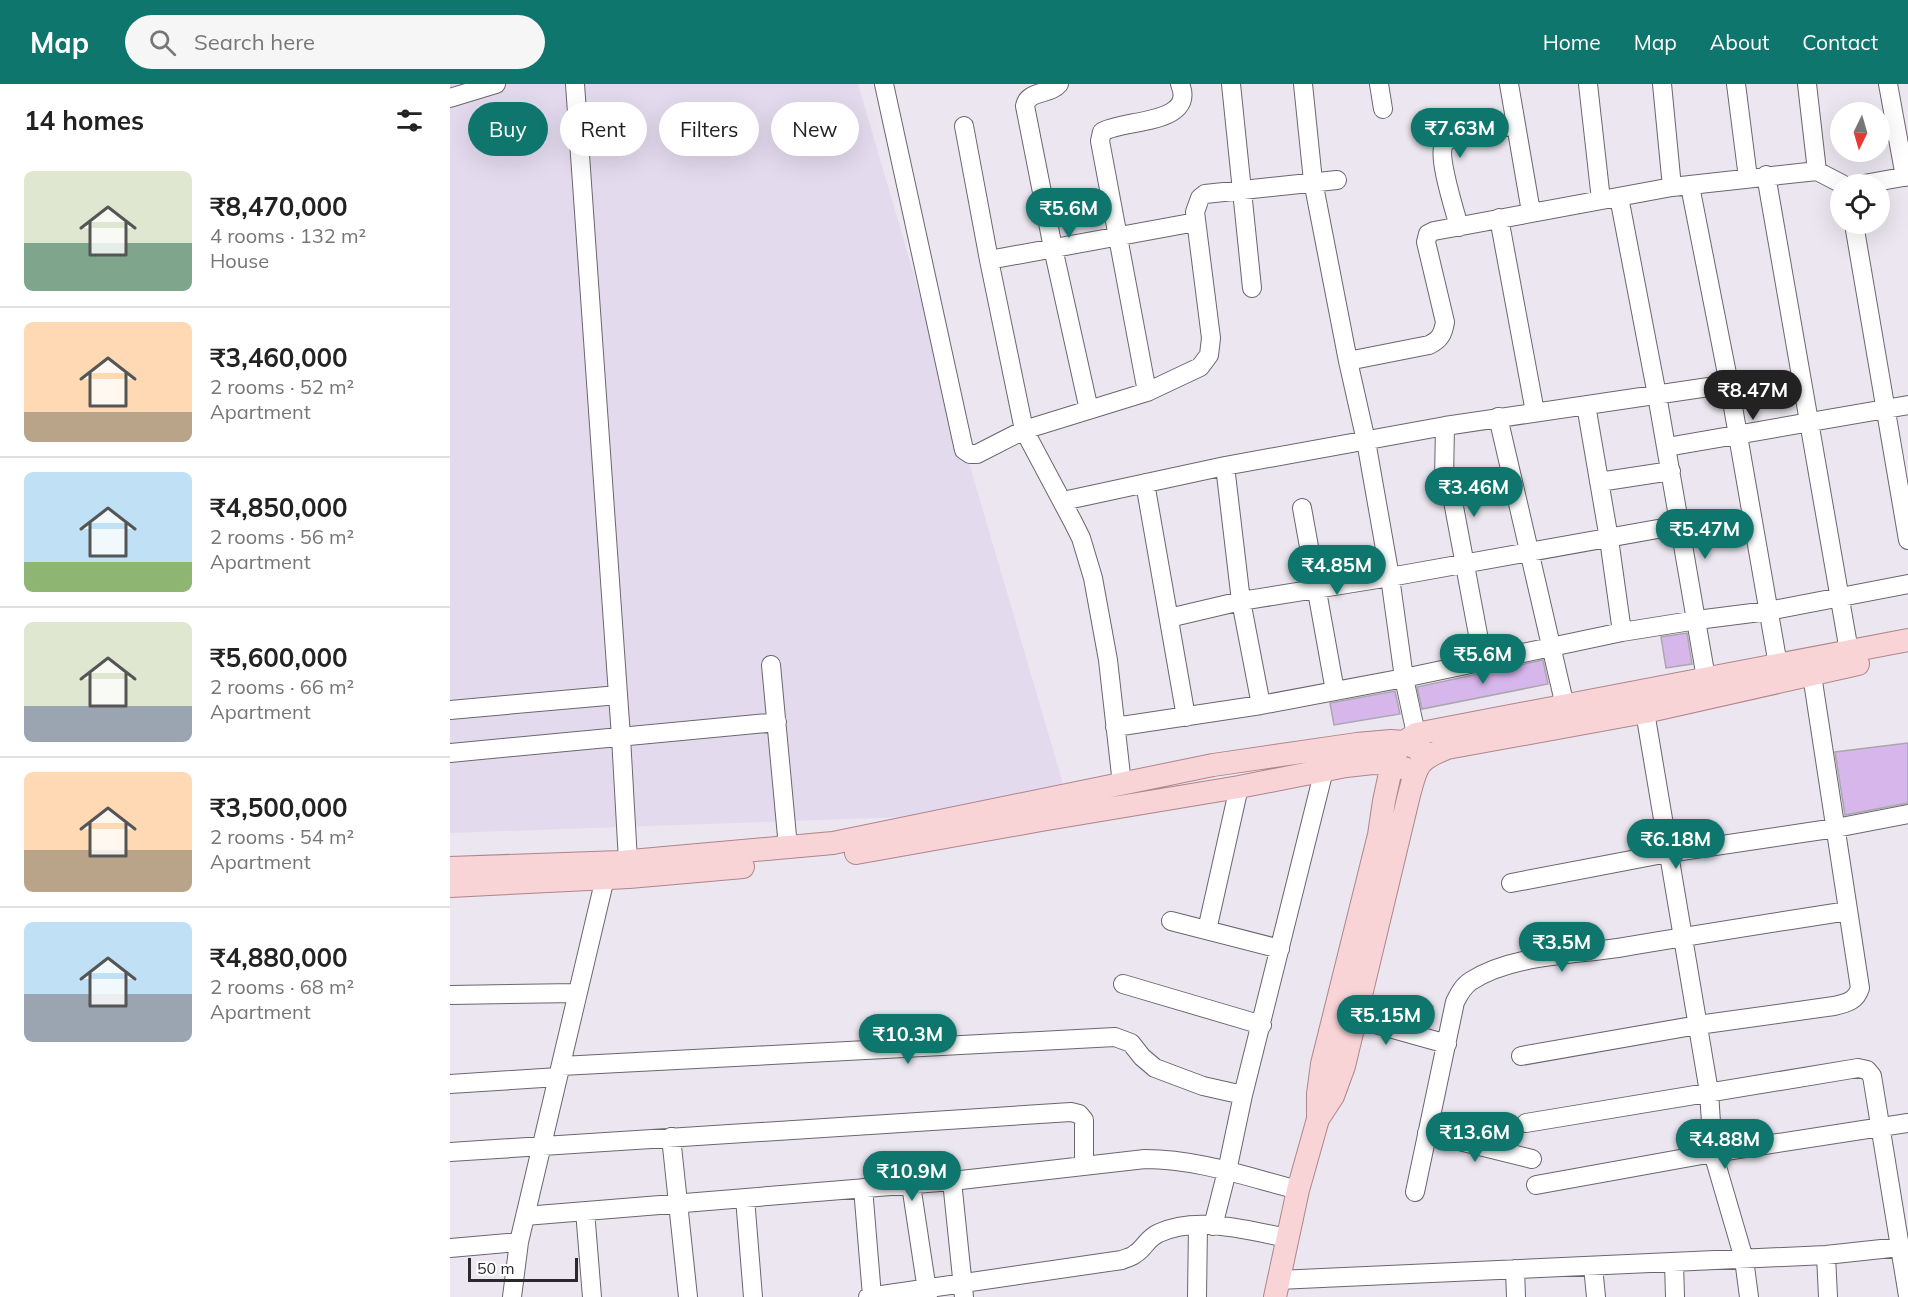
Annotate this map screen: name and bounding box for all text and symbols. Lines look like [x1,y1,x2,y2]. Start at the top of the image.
search box [125,15,545,69]
text: Map [30,25,89,60]
icon: search [146,26,179,59]
text: Search here [194,28,315,56]
text: Home [1543,29,1601,55]
text: Map [1634,29,1677,55]
text: About [1710,29,1769,55]
text: Contact [1802,29,1878,55]
chip: Buy [468,102,548,156]
chip: Rent [560,102,647,156]
chip: Filters [659,102,759,156]
chip: New [771,102,859,156]
north arrow [1830,102,1890,162]
map controls [1830,102,1890,234]
text: 14 homes [24,104,144,137]
icon: filters [393,104,426,137]
pin: ₹7.63M [1411,108,1509,159]
text: ₹7.63M [1425,115,1495,140]
button: locate [1830,174,1890,234]
pin: ₹5.6M [1027,188,1111,239]
text: ₹8,470,000 [210,190,348,223]
icon: home [72,195,144,267]
text: ₹5.6M [1040,195,1098,220]
text: 4 rooms · 132 m² [210,223,366,248]
text: House [210,248,269,273]
text: ₹3,460,000 [210,341,348,374]
icon: home [72,346,144,418]
pin: ₹8.47M [1704,370,1802,421]
text: 2 rooms · 52 m² [210,374,354,399]
text: ₹8.47M [1718,377,1788,402]
text: Apartment [210,399,311,424]
pin: ₹3.46M [1425,467,1523,518]
text: ₹3.46M [1439,474,1509,499]
text: ₹4,850,000 [210,491,348,524]
icon: home [72,496,144,568]
pin: ₹5.47M [1656,509,1754,560]
text: ₹5.47M [1670,516,1740,541]
text: 2 rooms · 56 m² [210,524,354,549]
pin: ₹4.85M [1288,545,1386,596]
text: Apartment [210,549,311,574]
text: ₹4.85M [1302,552,1372,577]
pin: ₹5.6M [1441,634,1525,685]
text: ₹5,600,000 [210,641,348,674]
text: ₹5.6M [1454,641,1512,666]
icon: home [72,646,144,718]
text: 2 rooms · 66 m² [210,674,354,699]
text: Apartment [210,699,311,724]
text: ₹3,500,000 [210,791,348,824]
icon: home [72,796,144,868]
pin: ₹6.18M [1627,819,1725,870]
text: 2 rooms · 54 m² [210,824,354,849]
text: ₹6.18M [1641,826,1711,851]
text: Apartment [210,849,311,874]
pin: ₹3.5M [1520,922,1604,973]
text: ₹3.5M [1533,929,1591,954]
text: ₹4,880,000 [210,941,348,974]
icon: home [72,946,144,1018]
text: 2 rooms · 68 m² [210,974,354,999]
pin: ₹5.15M [1337,995,1435,1046]
text: Apartment [210,999,311,1024]
text: ₹5.15M [1351,1002,1421,1027]
pin: ₹10.3M [859,1014,957,1065]
text: ₹10.3M [873,1021,943,1046]
pin: ₹13.6M [1426,1112,1524,1163]
text: ₹13.6M [1440,1119,1510,1144]
pin: ₹4.88M [1676,1119,1774,1170]
text: ₹4.88M [1690,1126,1760,1151]
pin: ₹10.9M [863,1151,961,1202]
text: ₹10.9M [877,1158,947,1183]
scale bar [468,1255,578,1282]
text: 50 m [477,1258,514,1278]

